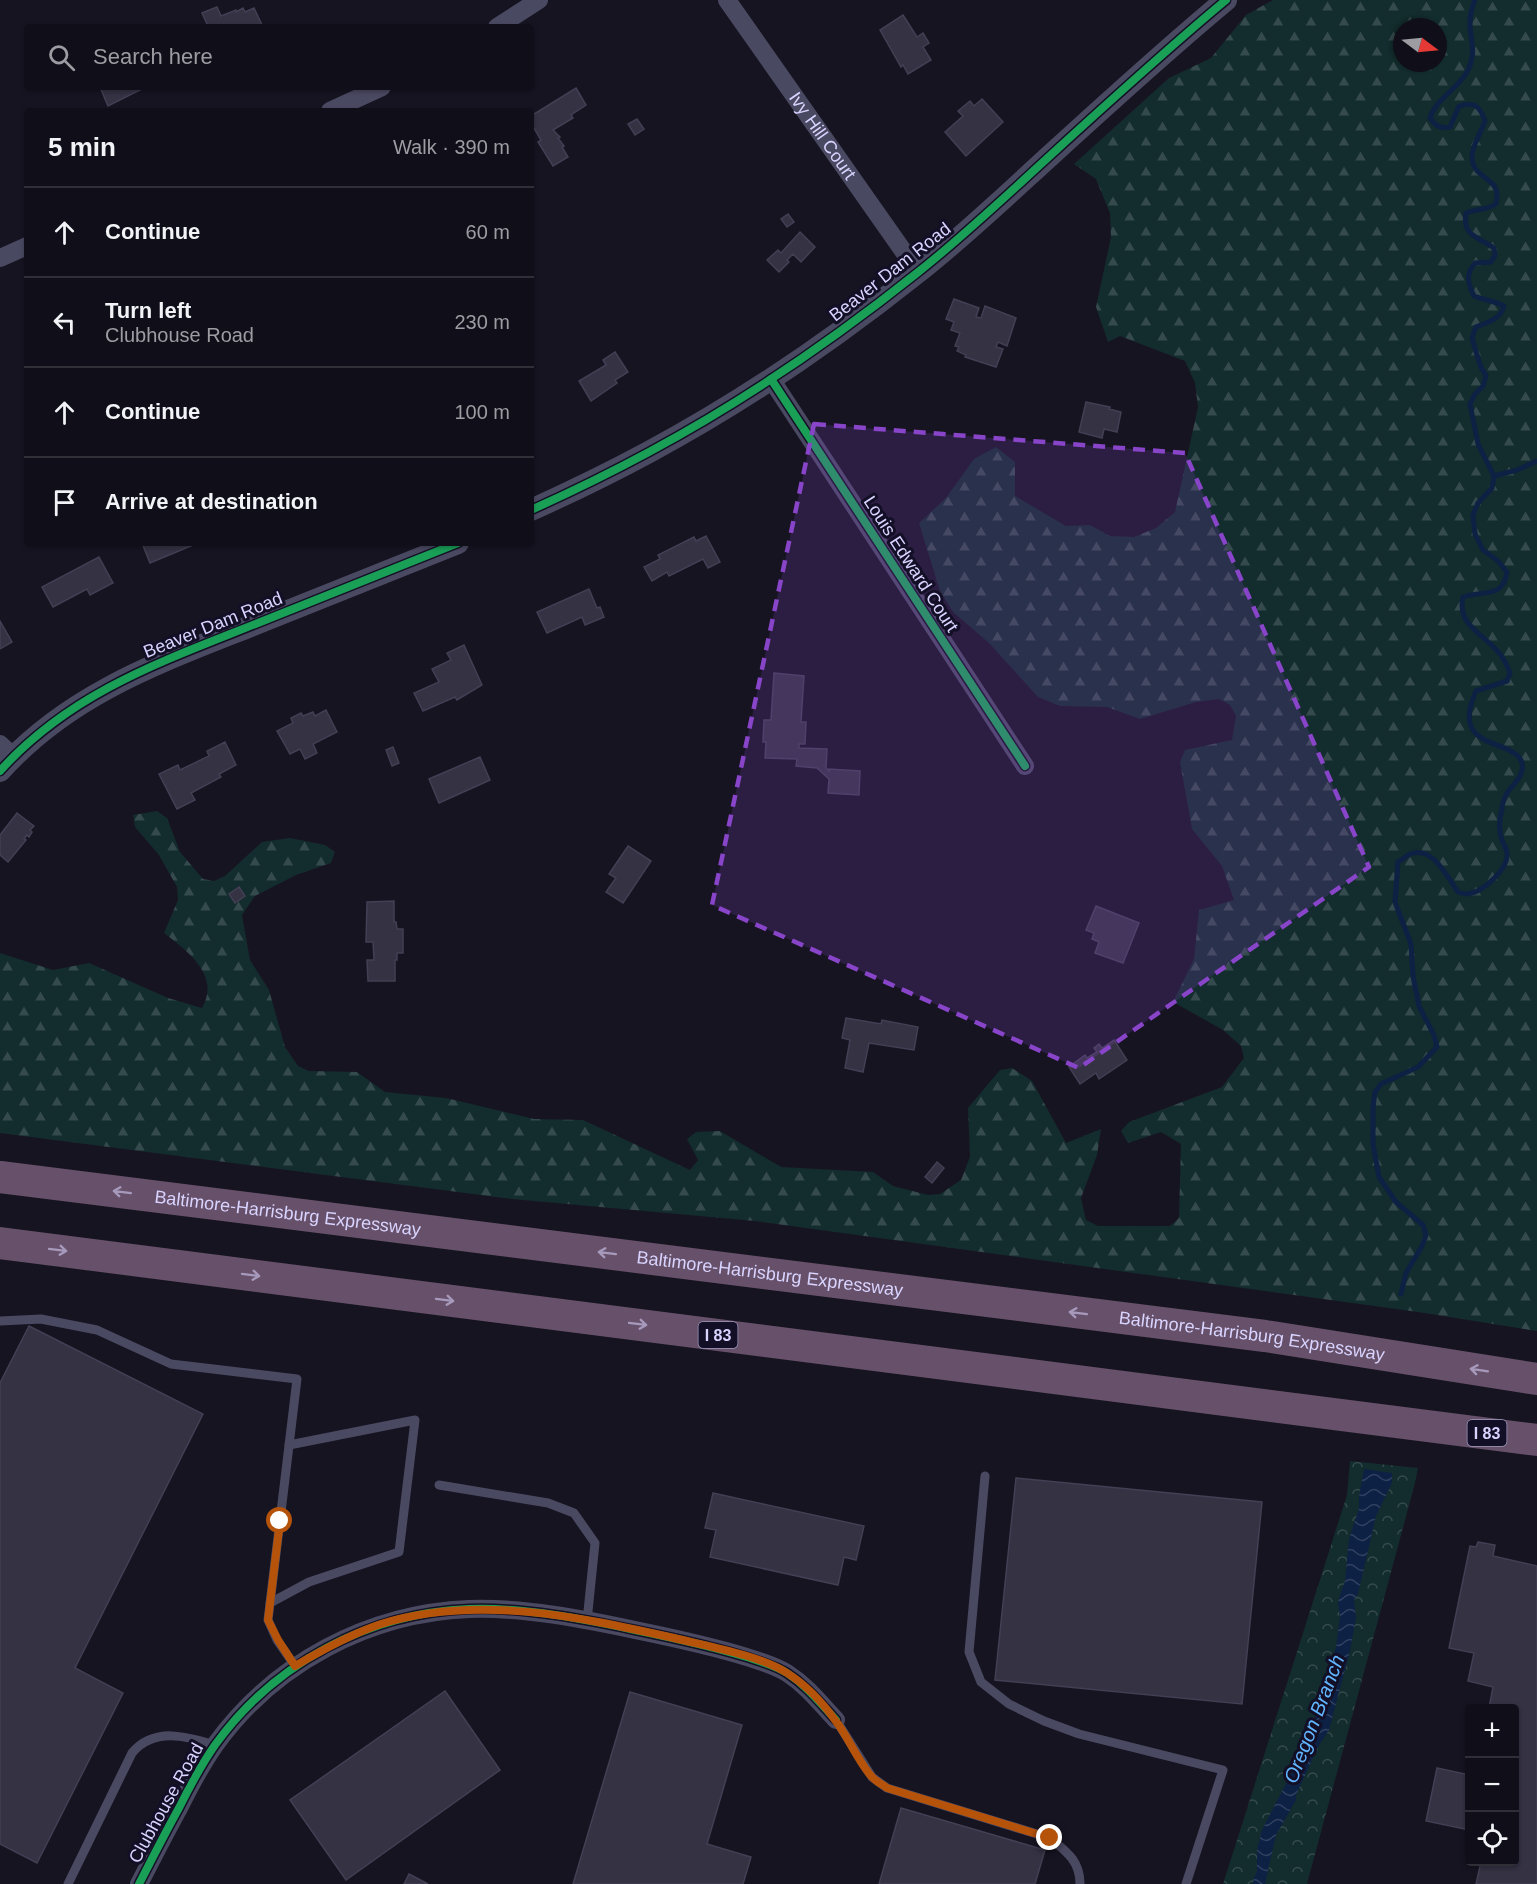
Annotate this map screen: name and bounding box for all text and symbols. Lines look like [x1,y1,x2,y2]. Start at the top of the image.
north arrow [1393,18,1447,72]
search box [24,24,534,90]
icon: search [45,41,78,74]
text: Search here [93,44,213,69]
street label: Ivy Hill Court [785,88,860,183]
text: 5 min [48,132,116,162]
text: Walk · 390 m [393,136,510,158]
icon: ahead [48,216,81,249]
text: Continue [105,219,200,244]
street label: Beaver Dam Road [825,219,955,325]
text: 60 m [466,221,510,243]
text: Turn left [105,298,191,323]
icon: left [48,306,81,339]
text: 230 m [454,311,510,333]
text: Clubhouse Road [105,324,254,346]
icon: ahead [48,396,81,429]
text: Continue [105,399,200,424]
text: 100 m [454,401,510,423]
icon: arrive [48,486,81,519]
text: Arrive at destination [105,489,318,514]
street label: Louis Edward Court [860,492,962,636]
street label: Beaver Dam Road [141,588,285,662]
one-way arrow [113,1186,133,1197]
street label: Baltimore-Harrisburg Expressway [153,1187,422,1240]
one-way arrow [48,1245,67,1256]
one-way arrow [598,1247,618,1258]
street label: Baltimore-Harrisburg Expressway [636,1247,904,1300]
one-way arrow [241,1270,261,1281]
one-way arrow [434,1294,454,1305]
one-way arrow [1069,1307,1089,1318]
street label: Baltimore-Harrisburg Expressway [1118,1308,1386,1365]
one-way arrow [628,1319,648,1330]
road number: I 83 [698,1322,738,1348]
one-way arrow [1470,1364,1490,1375]
road number: I 83 [1468,1420,1506,1446]
route start [266,1507,292,1533]
water label: Oregon Branch [1279,1652,1349,1786]
map controls [1465,1704,1519,1866]
button: + [1465,1704,1519,1758]
street label: Clubhouse Road [125,1740,207,1866]
button: − [1465,1758,1519,1812]
button: locate [1465,1812,1519,1866]
route end [1036,1824,1062,1850]

